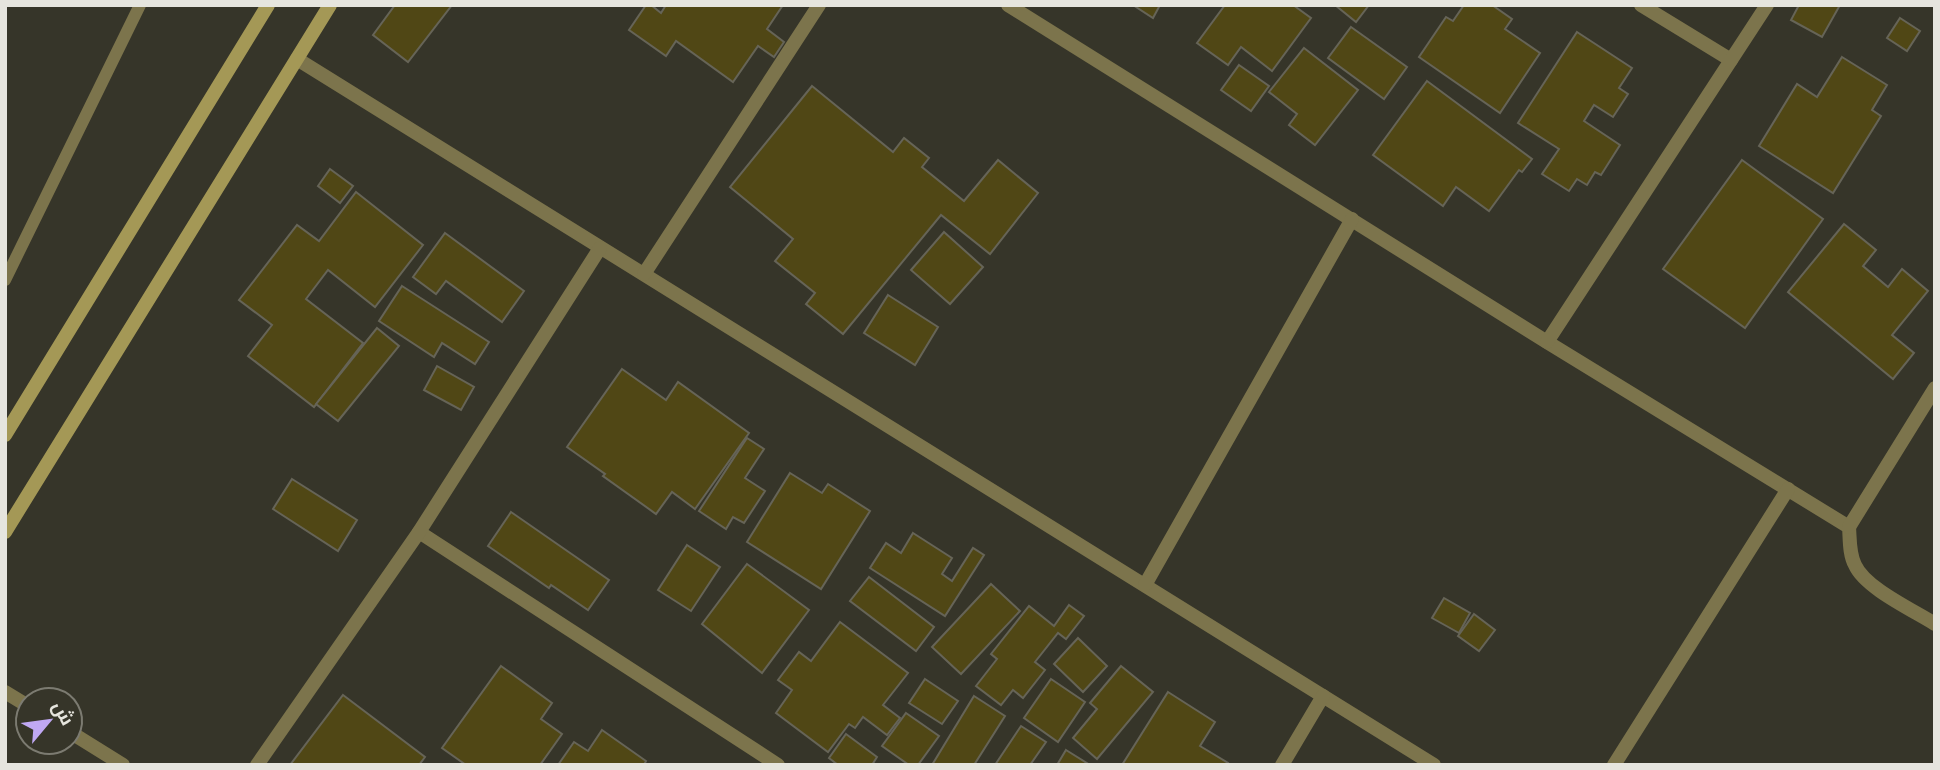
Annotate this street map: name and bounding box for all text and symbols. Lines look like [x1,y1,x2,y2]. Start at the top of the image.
north arrow [14,686,84,756]
text: ش [47,697,79,729]

